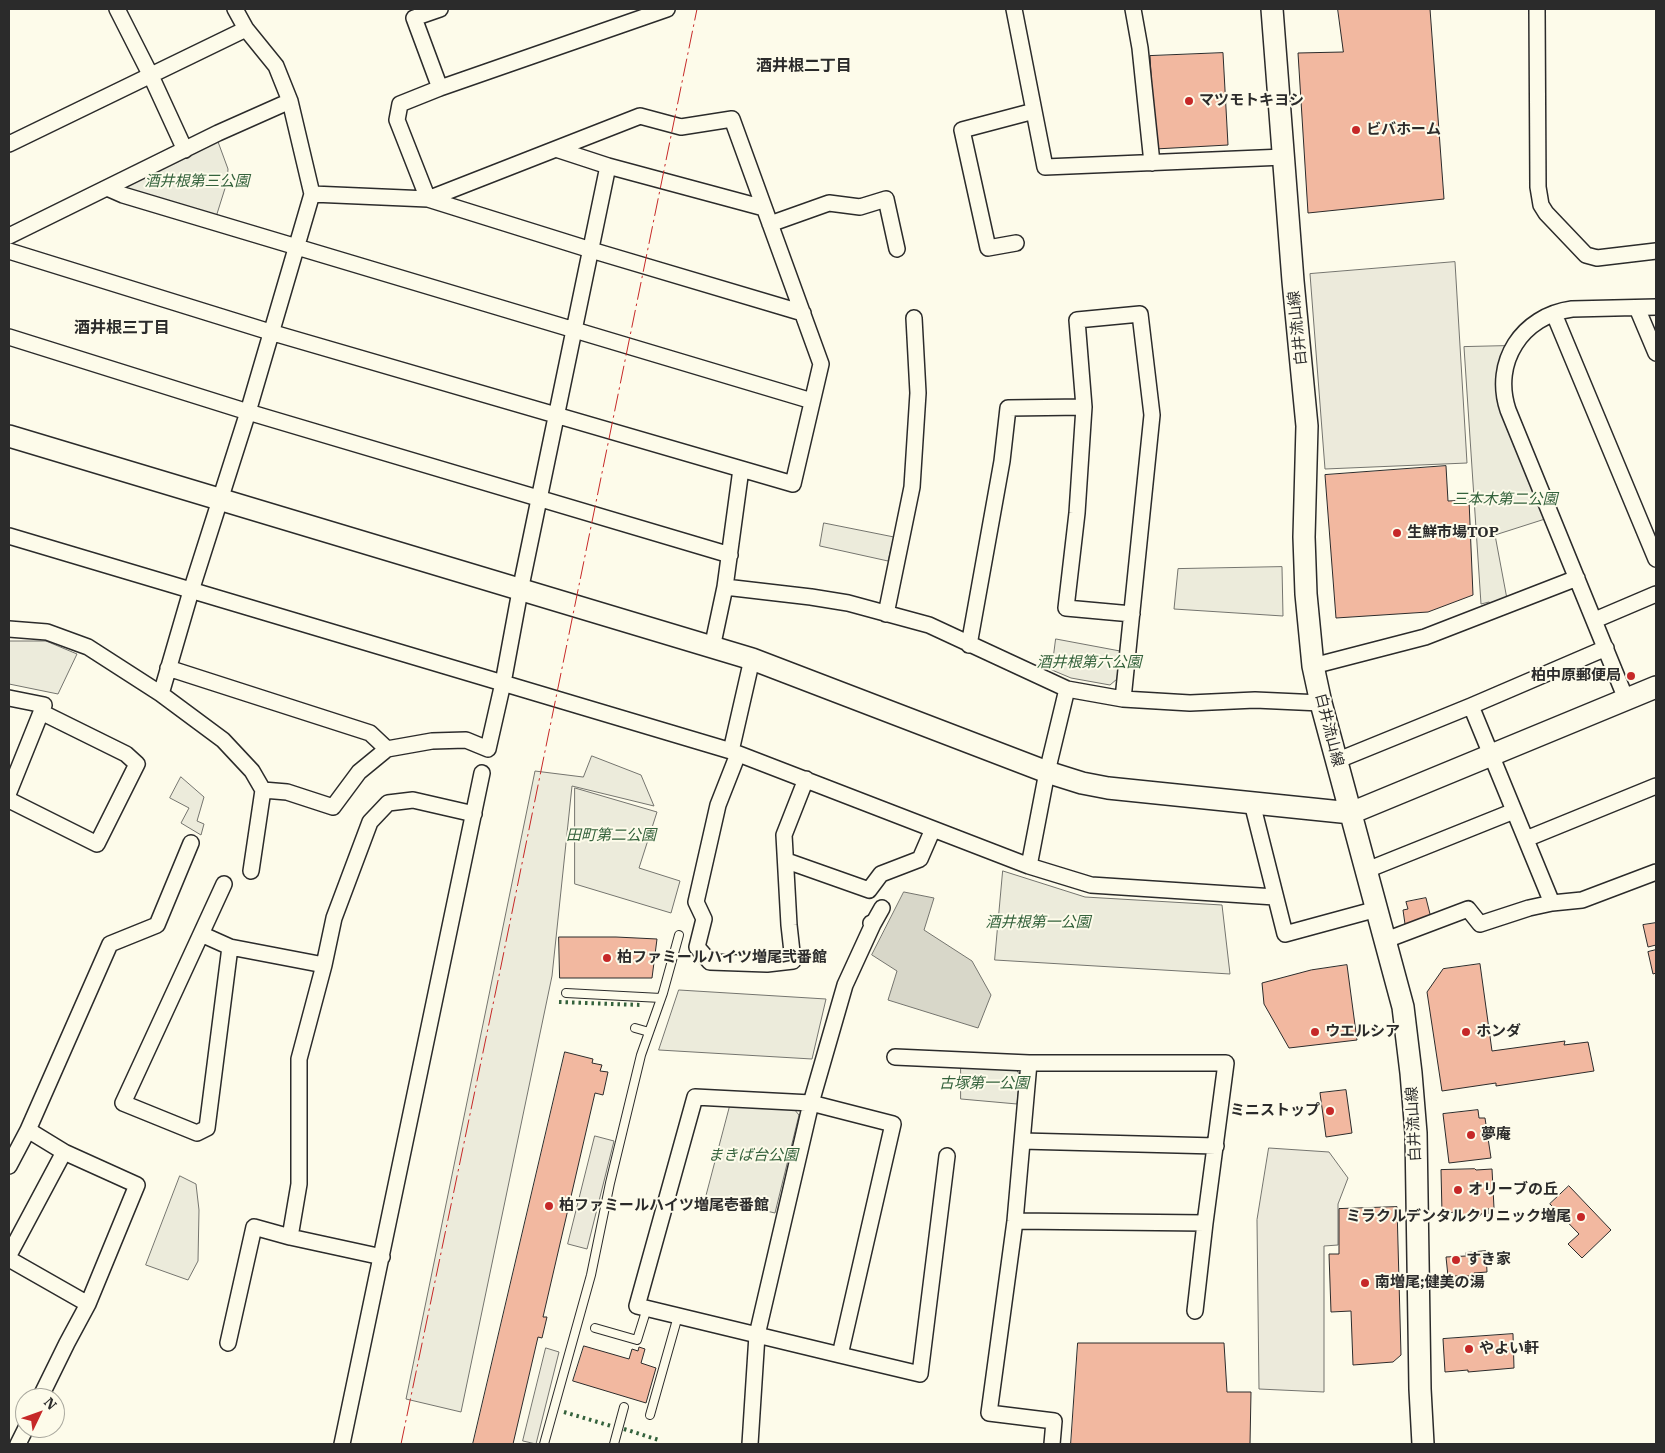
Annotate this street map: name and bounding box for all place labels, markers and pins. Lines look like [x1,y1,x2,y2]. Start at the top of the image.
place label: マツモトキヨシ [1199,92,1304,110]
marker: マツモトキヨシ [1183,95,1195,107]
place label: ビバホーム [1366,121,1441,139]
marker: ビバホーム [1350,124,1362,136]
place label: 生鮮市場TOP [1407,524,1499,542]
marker: 生鮮市場TOP [1391,527,1403,539]
place label: 柏中原郵便局 [1531,667,1621,685]
marker: 柏中原郵便局 [1625,670,1637,682]
place label: 柏ファミールハイツ増尾弐番館 [617,949,827,967]
marker: 柏ファミールハイツ増尾弐番館 [601,952,613,964]
place label: ウエルシア [1325,1023,1400,1041]
place label: ホンダ [1476,1023,1521,1041]
marker: ウエルシア [1309,1026,1321,1038]
marker: ホンダ [1460,1026,1472,1038]
place label: ミニストップ [1230,1102,1320,1120]
marker: ミニストップ [1324,1105,1336,1117]
place label: 夢庵 [1481,1126,1511,1144]
marker: 夢庵 [1465,1129,1477,1141]
place label: オリーブの丘 [1468,1181,1558,1199]
marker: オリーブの丘 [1452,1184,1464,1196]
place label: 柏ファミールハイツ増尾壱番館 [559,1197,769,1215]
marker: 柏ファミールハイツ増尾壱番館 [543,1200,555,1212]
place label: ミラクルデンタルクリニック増尾 [1346,1208,1571,1226]
marker: ミラクルデンタルクリニック増尾 [1575,1211,1587,1223]
place label: すき家 [1466,1251,1511,1269]
marker: すき家 [1450,1254,1462,1266]
place label: 南増尾;健美の湯 [1375,1274,1485,1292]
marker: 南増尾;健美の湯 [1359,1277,1371,1289]
place label: やよい軒 [1479,1340,1539,1358]
marker: やよい軒 [1463,1343,1475,1355]

